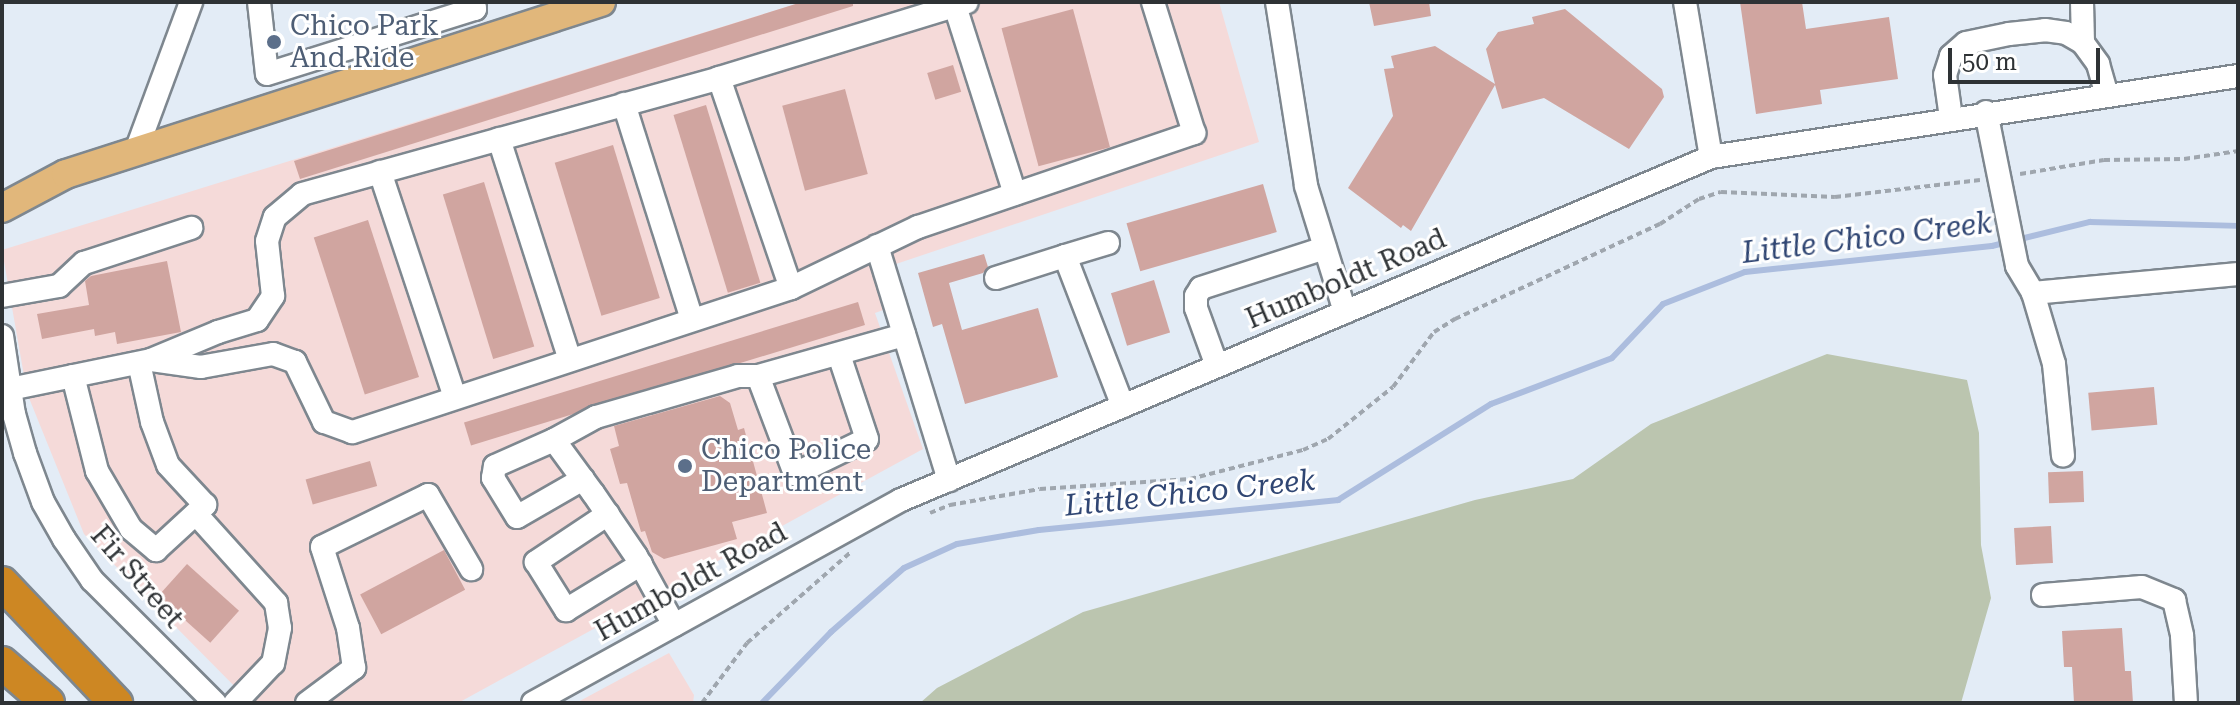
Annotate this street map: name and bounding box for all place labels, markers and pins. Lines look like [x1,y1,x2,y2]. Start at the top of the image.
place label: Chico Park And Ride [290,9,439,75]
marker: Chico Park And Ride [265,33,283,51]
place label: Chico Police Department [701,433,871,499]
marker: Chico Police Department [676,457,694,475]

